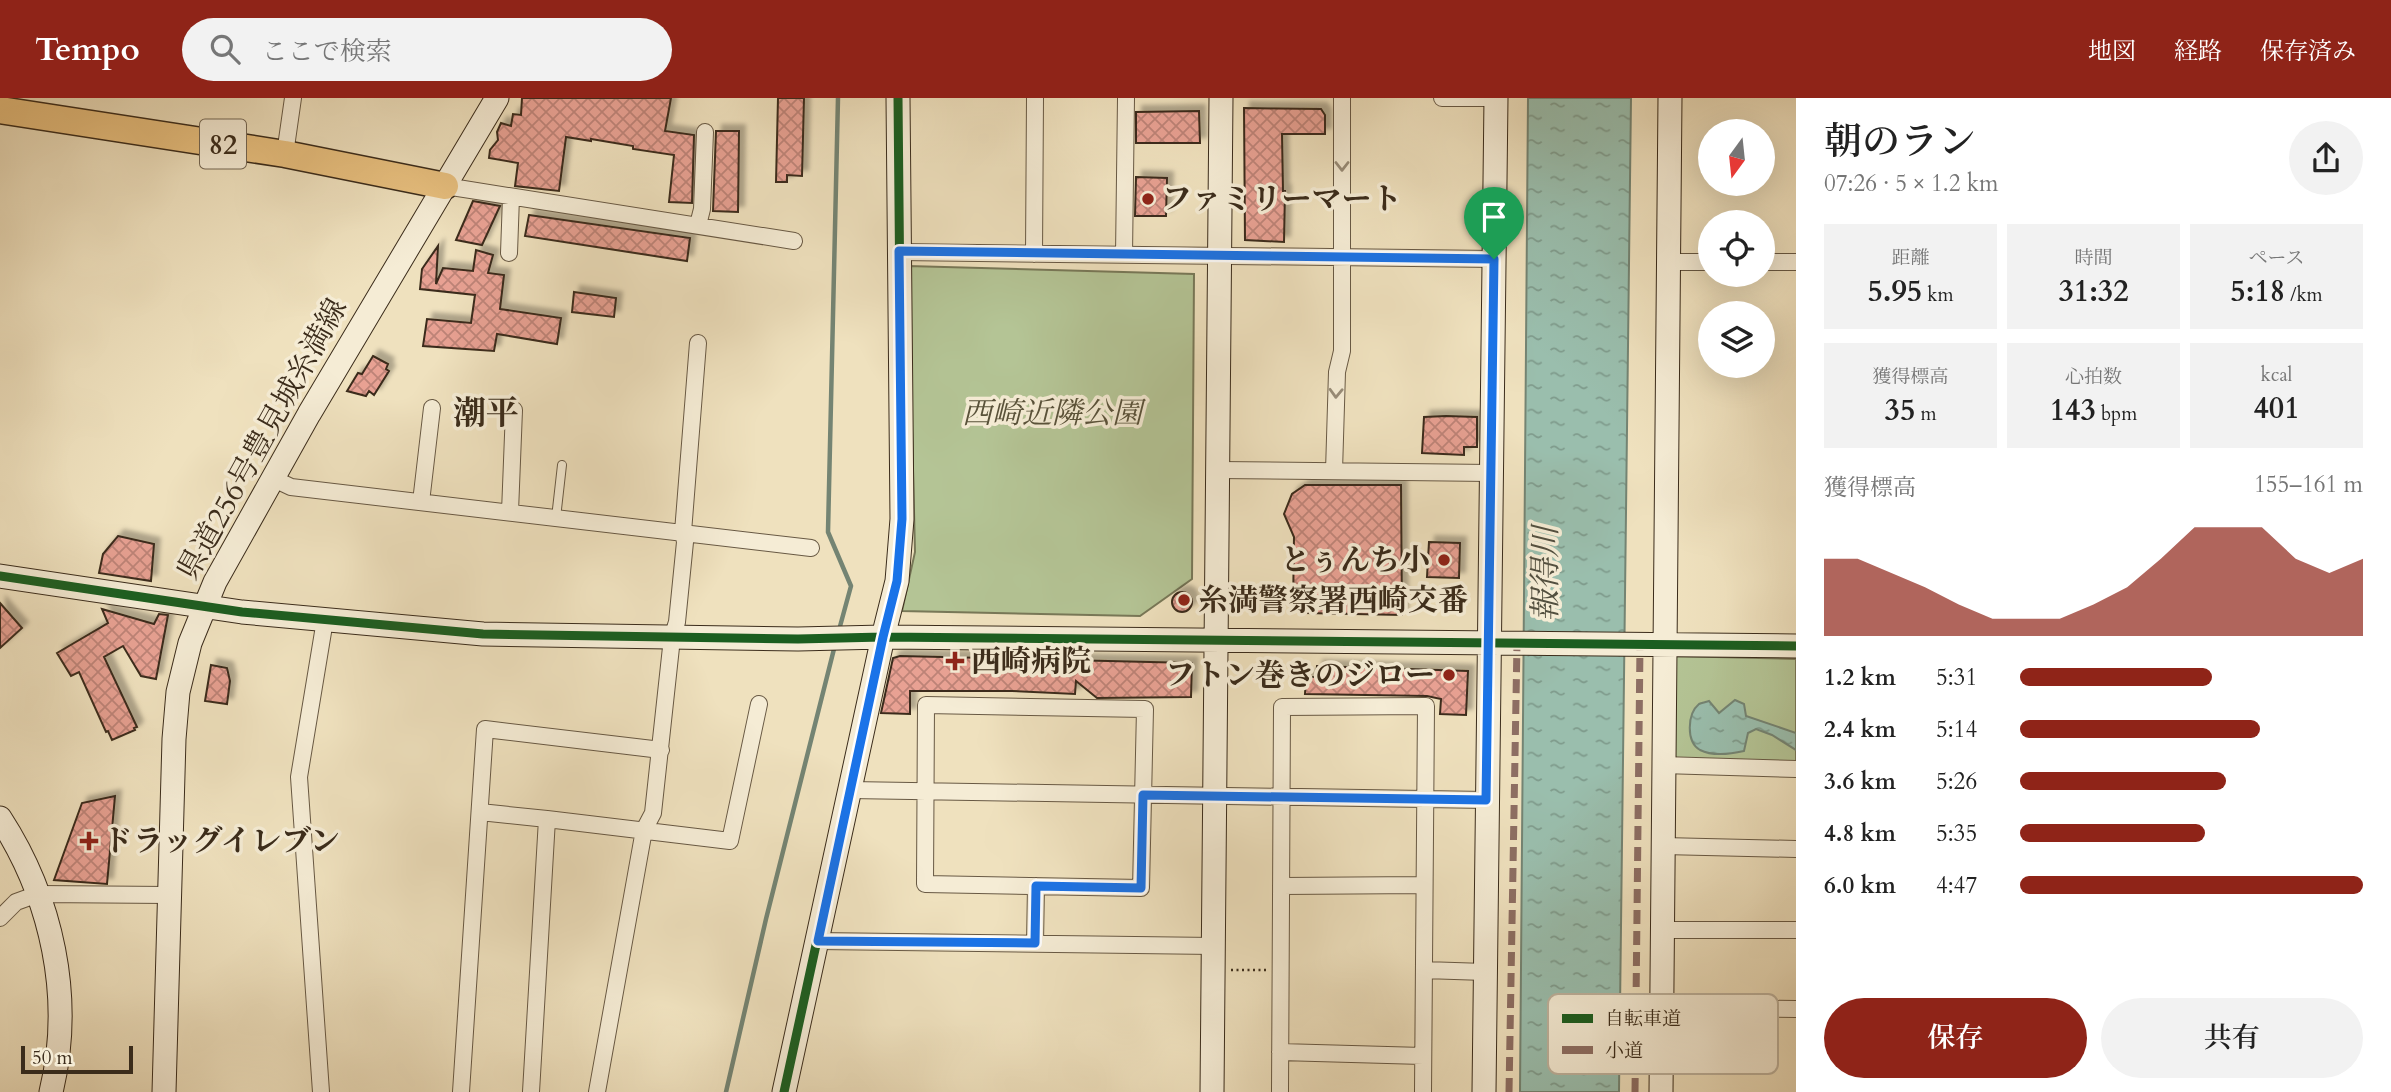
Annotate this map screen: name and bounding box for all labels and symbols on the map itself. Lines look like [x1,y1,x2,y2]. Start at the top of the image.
north arrow [1698,119,1774,196]
road number: 82 [200,120,246,168]
one-way arrow [1334,161,1350,172]
place label: ファミリーマート [1162,179,1401,220]
pin [1464,187,1524,259]
marker: ファミリーマート [1140,191,1156,207]
street label: 県道256号豊見城糸満線 [168,291,357,587]
one-way arrow [1328,388,1344,399]
district label: 潮平 [453,391,519,436]
park label: 西崎近隣公園 [962,393,1147,434]
water label: 報得川 [1524,523,1568,622]
place label: とぅんち小 [1281,540,1430,581]
marker: とぅんち小 [1436,552,1452,568]
place label: 糸満警察署西崎交番 [1198,580,1468,621]
marker: 糸満警察署西崎交番 [1176,592,1192,608]
place label: 西崎病院 [971,641,1091,682]
marker: 西崎病院 [945,651,965,671]
place label: フトン巻きのジロー [1165,655,1435,696]
marker: フトン巻きのジロー [1441,667,1457,683]
place label: ドラッグイレブン [103,821,340,862]
marker: ドラッグイレブン [81,833,97,849]
legend [1548,994,1778,1074]
text: 自転車道 [1605,1006,1681,1032]
text: 小道 [1605,1038,1643,1064]
scale bar [21,1043,133,1075]

